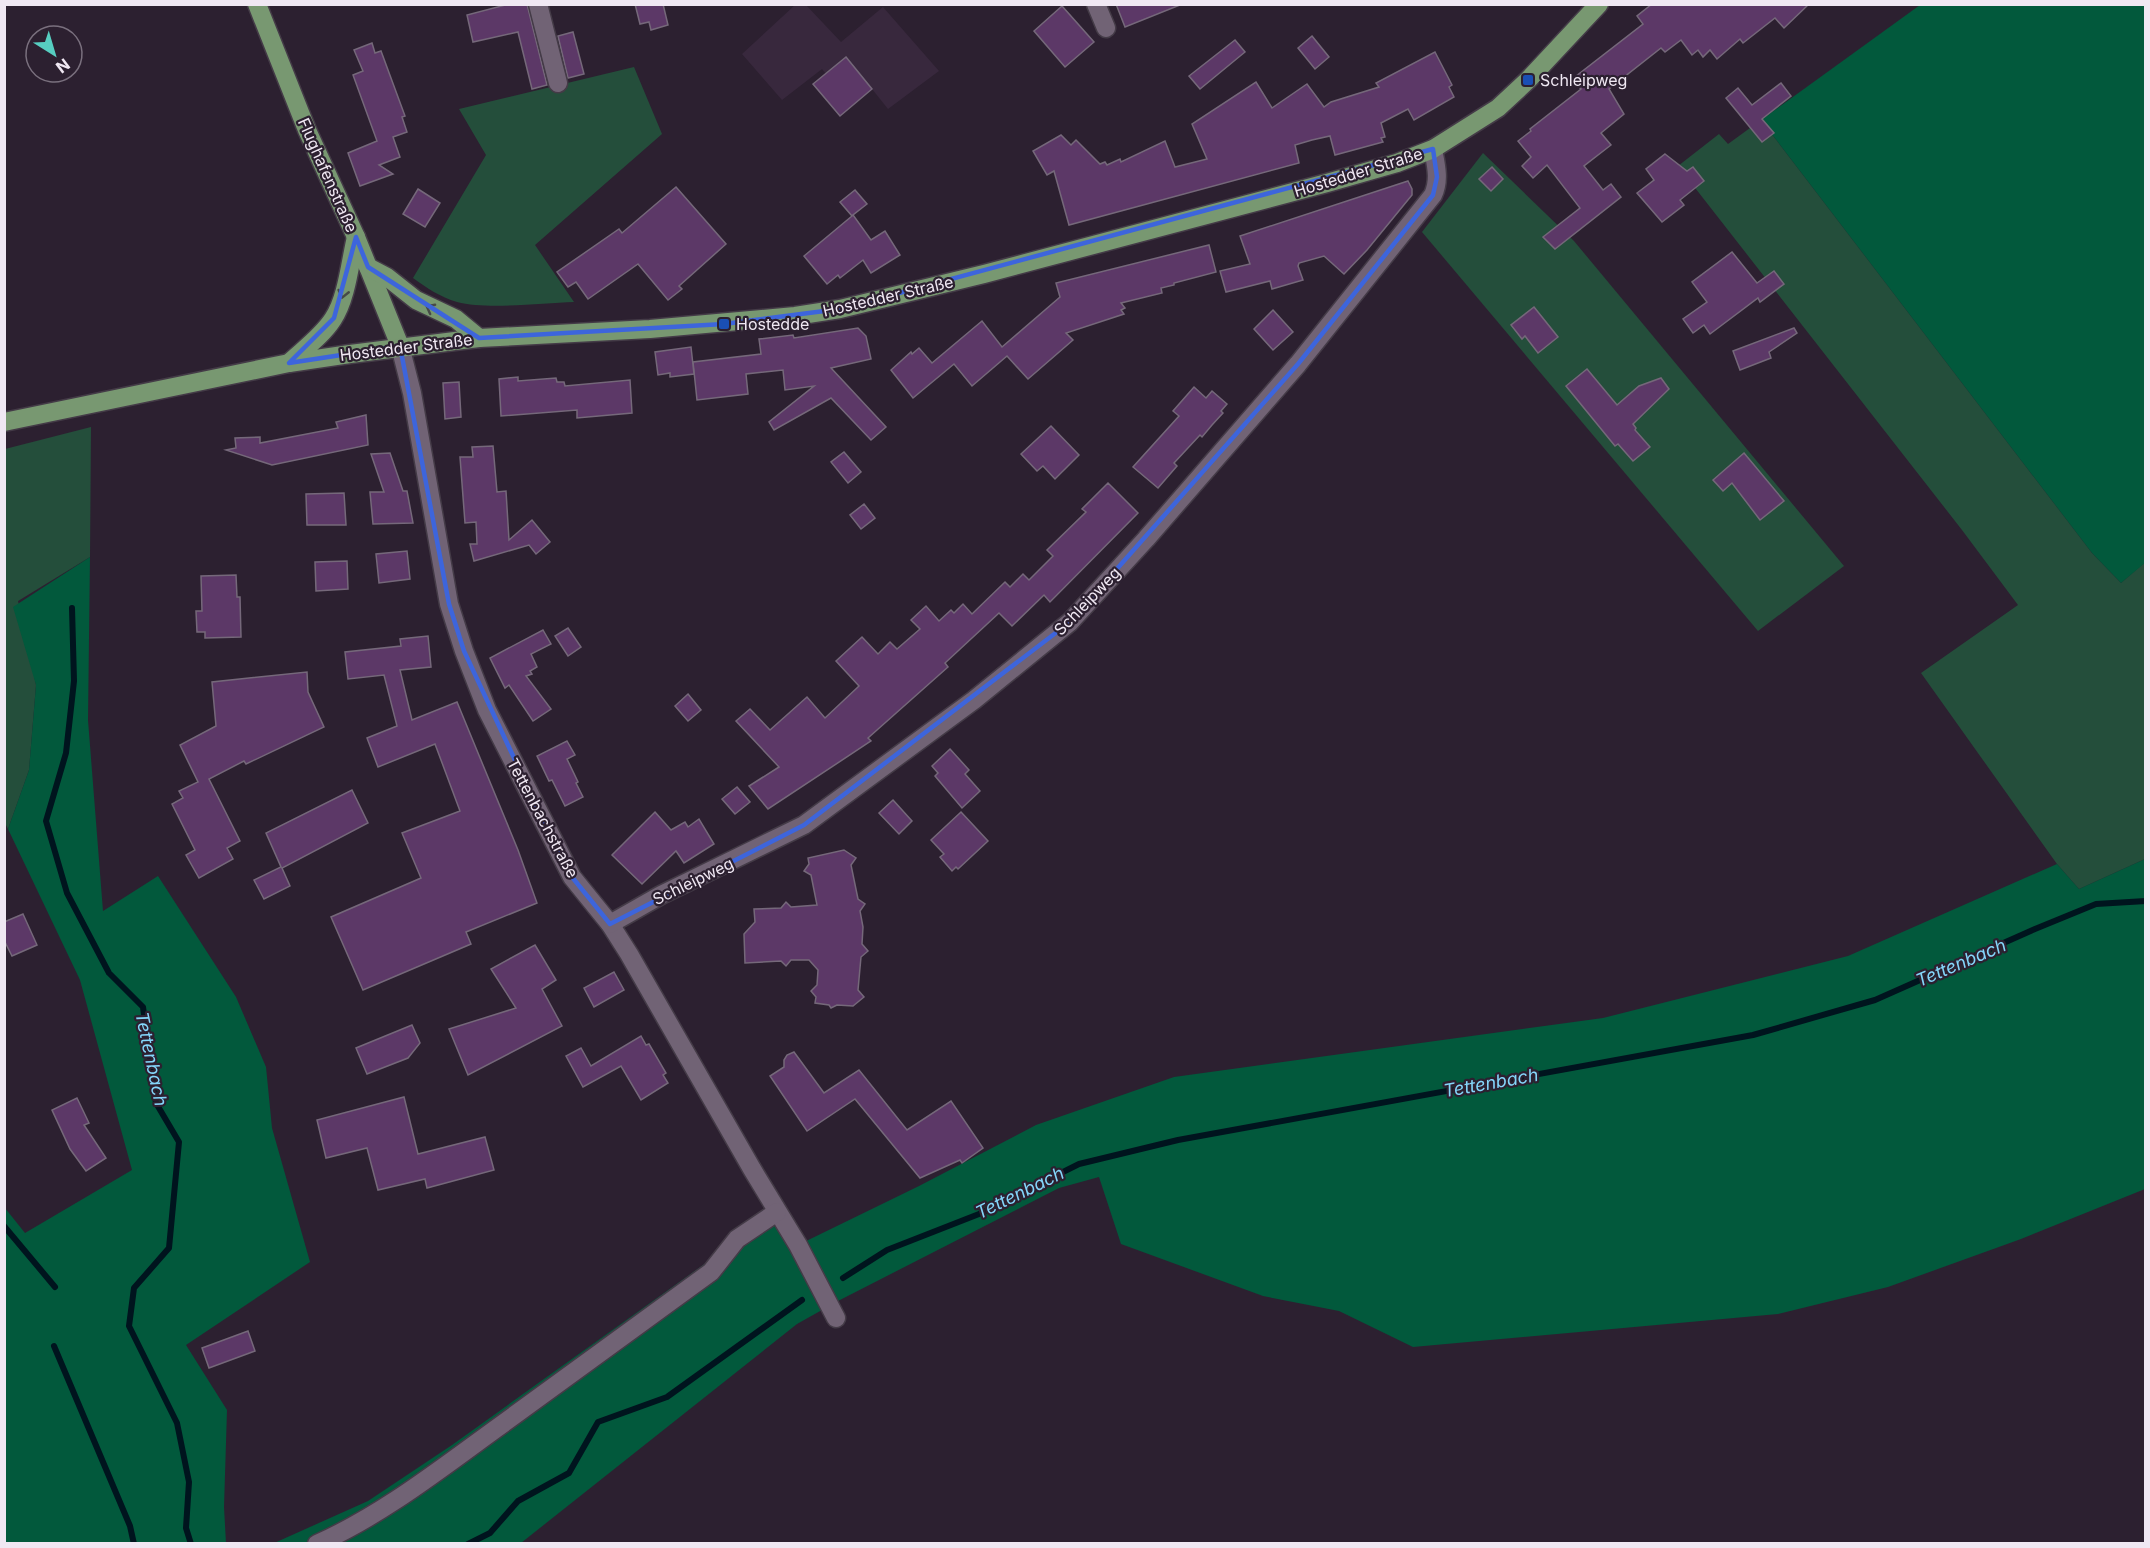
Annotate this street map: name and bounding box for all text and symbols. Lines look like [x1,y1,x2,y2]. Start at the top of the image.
north arrow [24,24,84,84]
text: N [52,54,74,78]
place label: Schleipweg [1540,70,1627,90]
marker: Schleipweg [1521,73,1535,87]
street label: Flughafenstraße [294,115,362,235]
street label: Hostedder Straße [1291,143,1425,201]
street label: Hostedder Straße [821,271,955,321]
one-way arrow [337,289,350,299]
one-way arrow [425,304,436,315]
place label: Hostedde [736,314,809,334]
marker: Hostedde [717,317,731,331]
street label: Hostedder Straße [339,329,473,365]
street label: Schleipweg [1049,563,1125,639]
street label: Tettenbachstraße [503,755,583,881]
street label: Schleipweg [649,853,737,909]
water label: Tettenbach [1913,934,2009,991]
water label: Tettenbach [131,1010,172,1108]
water label: Tettenbach [1442,1064,1540,1101]
water label: Tettenbach [972,1162,1067,1223]

